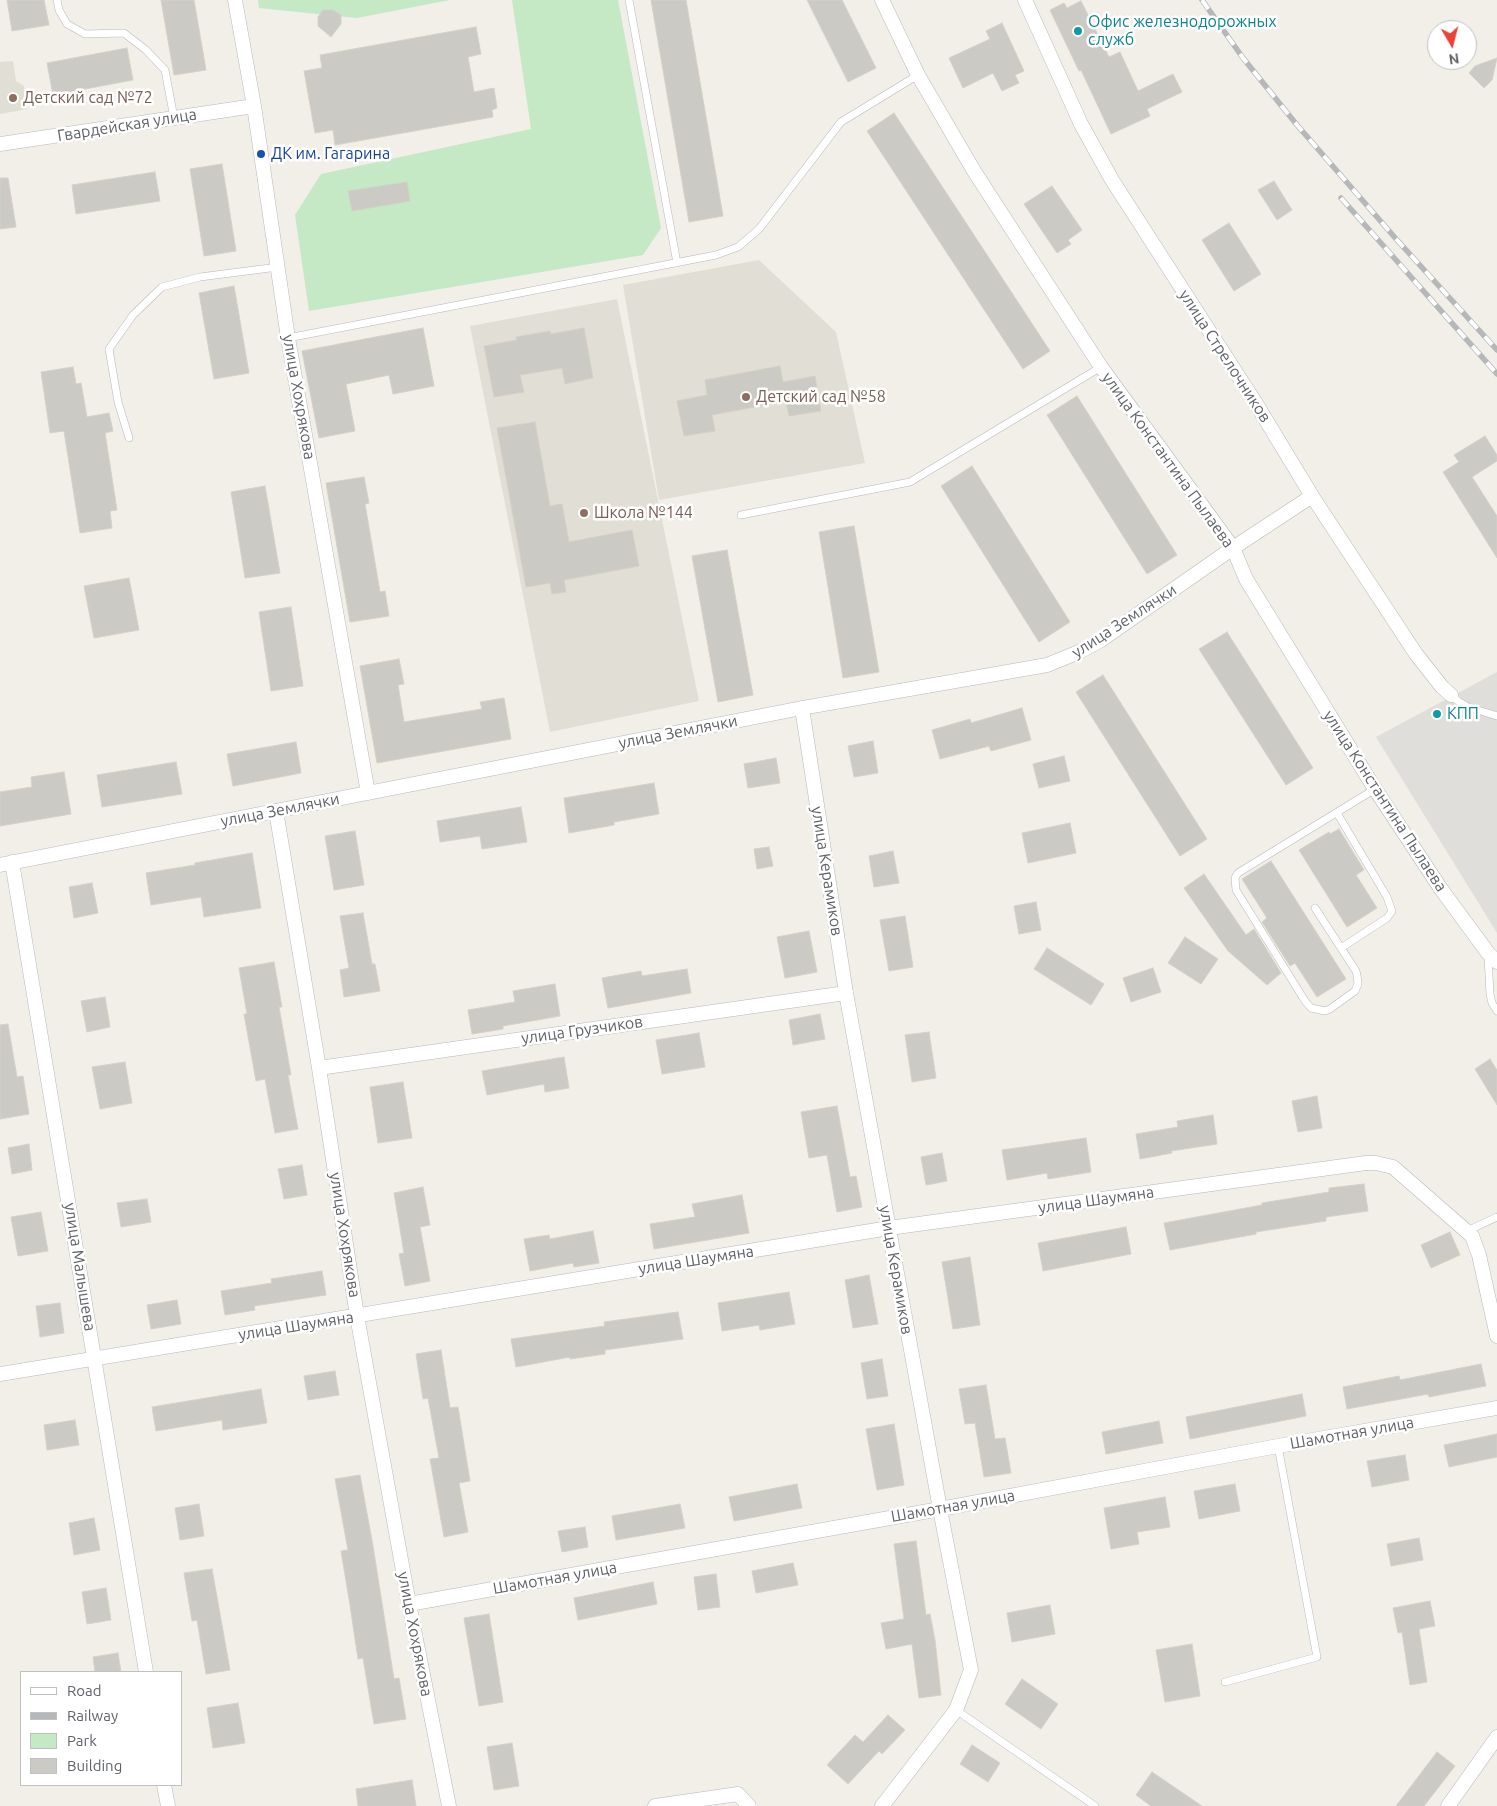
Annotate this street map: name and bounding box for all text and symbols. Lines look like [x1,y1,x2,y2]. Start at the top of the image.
place label: Офис железнодорожных служб [1088,12,1277,50]
north arrow [1427,20,1477,70]
marker: Офис железнодорожных служб [1072,25,1084,37]
text: N [1448,50,1460,68]
place label: Детский сад №72 [23,88,153,108]
marker: Детский сад №72 [7,92,19,104]
street label: Гвардейская улица [56,105,198,145]
place label: ДК им. Гагарина [271,144,390,164]
marker: ДК им. Гагарина [255,148,267,160]
street label: улица Стрелочников [1175,286,1275,426]
street label: улица Хохрякова [279,333,319,461]
street label: улица Константина Пылаева [1098,368,1238,552]
place label: Детский сад №58 [756,387,886,407]
marker: Детский сад №58 [740,391,752,403]
place label: Школа №144 [594,503,693,523]
marker: Школа №144 [578,507,590,519]
street label: улица Землячки [1068,580,1180,662]
place label: КПП [1447,704,1479,724]
street label: улица Константина Пылаева [1319,707,1451,895]
marker: КПП [1431,708,1443,720]
street label: улица Землячки [617,711,739,753]
street label: улица Землячки [219,789,341,831]
street label: улица Керамиков [807,805,847,937]
street label: улица Грузчиков [520,1012,644,1048]
street label: улица Хохрякова [326,1171,364,1299]
street label: улица Шаумяна [1037,1182,1155,1218]
street label: улица Малышева [60,1201,100,1333]
street label: улица Керамиков [875,1204,917,1336]
street label: улица Шаумяна [637,1241,755,1279]
street label: улица Шаумяна [237,1307,355,1345]
street label: Шамотная улица [1289,1413,1415,1453]
street label: Шамотная улица [890,1486,1016,1526]
street label: Шамотная улица [492,1558,618,1598]
street label: улица Хохрякова [393,1570,437,1698]
legend [20,1671,182,1786]
text: Road [67,1682,102,1699]
text: Railway [67,1707,118,1724]
text: Park [67,1732,97,1749]
text: Building [67,1757,122,1774]

